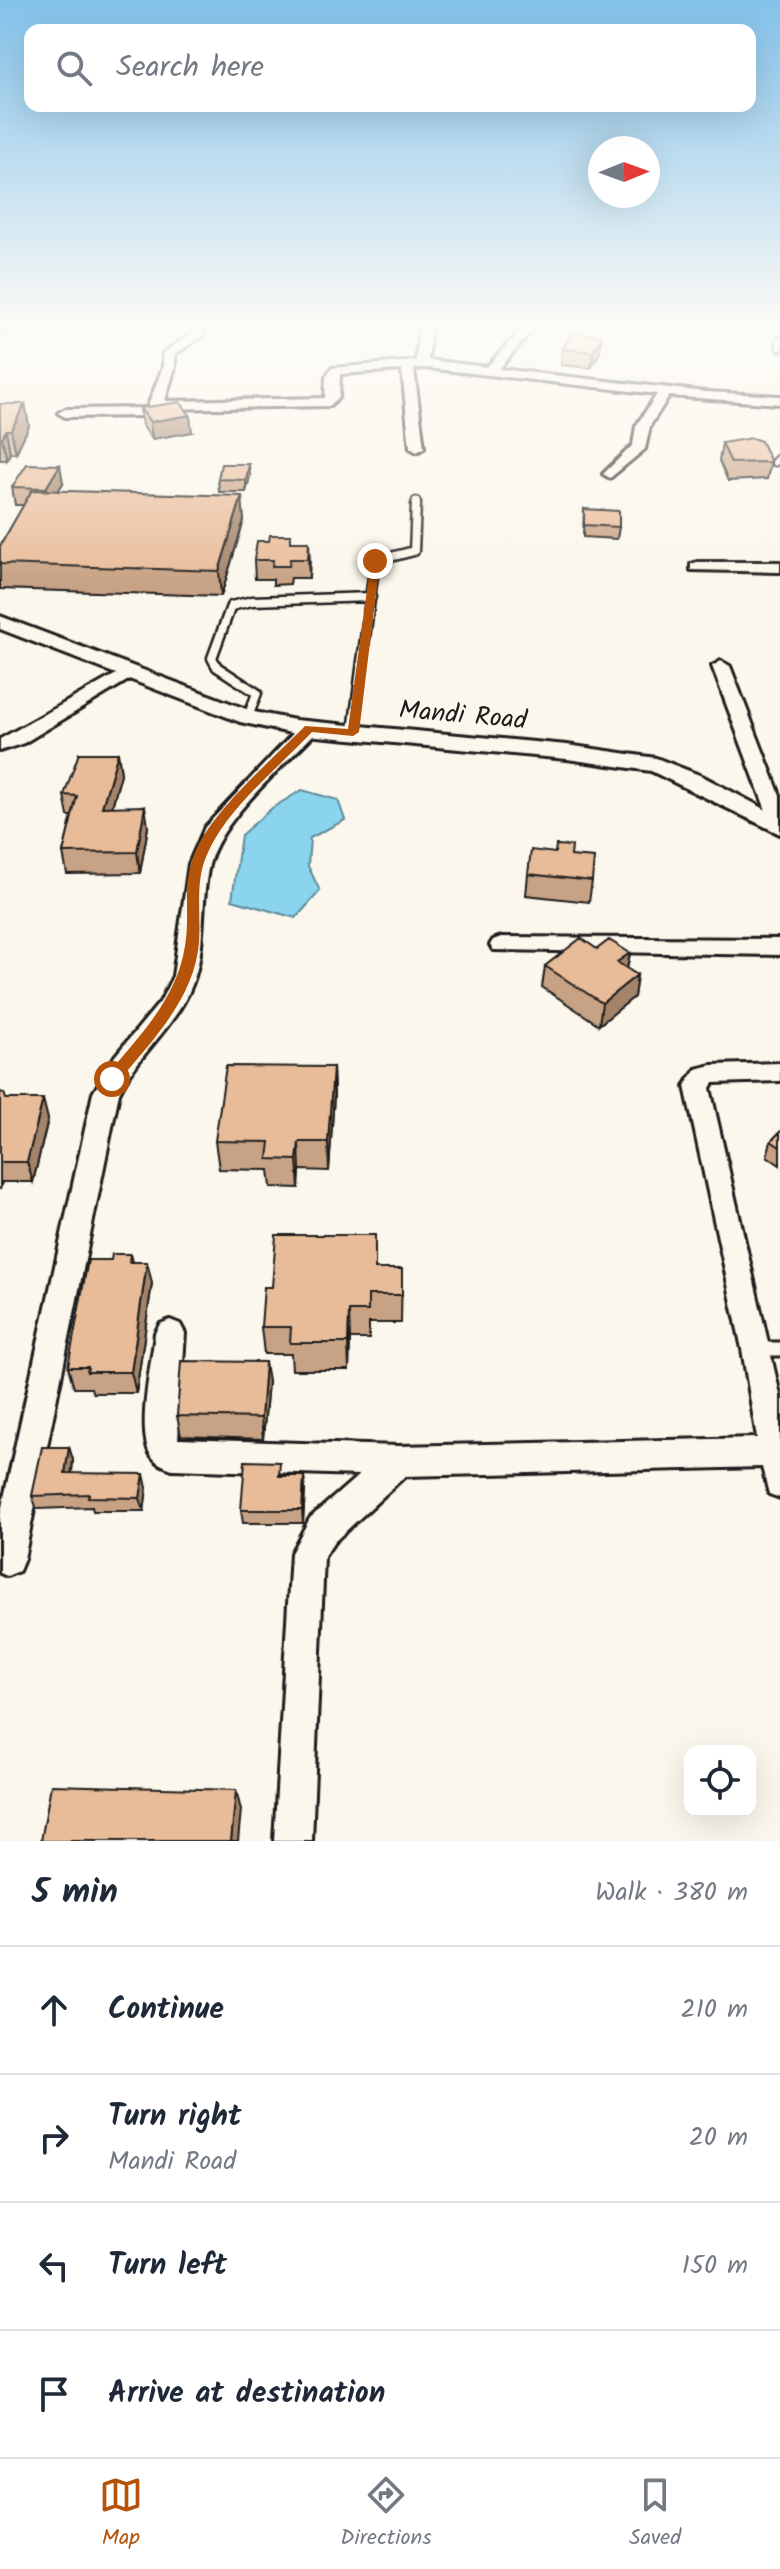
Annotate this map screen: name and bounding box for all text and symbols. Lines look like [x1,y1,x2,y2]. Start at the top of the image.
search box [24,24,756,112]
text: Search here [116,44,264,92]
icon: search [52,46,96,90]
north arrow [588,136,660,208]
route end [357,543,393,579]
street label: Mandi Road [397,689,530,743]
route start [94,1061,130,1097]
map controls [684,1745,756,1817]
button: locate [684,1745,756,1817]
text: 5 min [32,1866,118,1920]
text: Walk · 380 m [595,1872,748,1914]
text: Continue [108,1986,224,2034]
icon: ahead [32,1988,76,2032]
text: 210 m [681,1989,748,2031]
text: Turn right [108,2093,241,2141]
icon: right [32,2116,76,2160]
text: 20 m [689,2117,748,2159]
text: Mandi Road [108,2141,236,2183]
text: Turn left [108,2242,227,2290]
icon: left [32,2244,76,2288]
text: 150 m [682,2245,748,2287]
text: Arrive at destination [108,2370,385,2418]
icon: arrive [32,2372,76,2416]
tab: Map [99,2473,143,2556]
tab: Directions [340,2473,432,2556]
tab: Saved [629,2473,681,2556]

